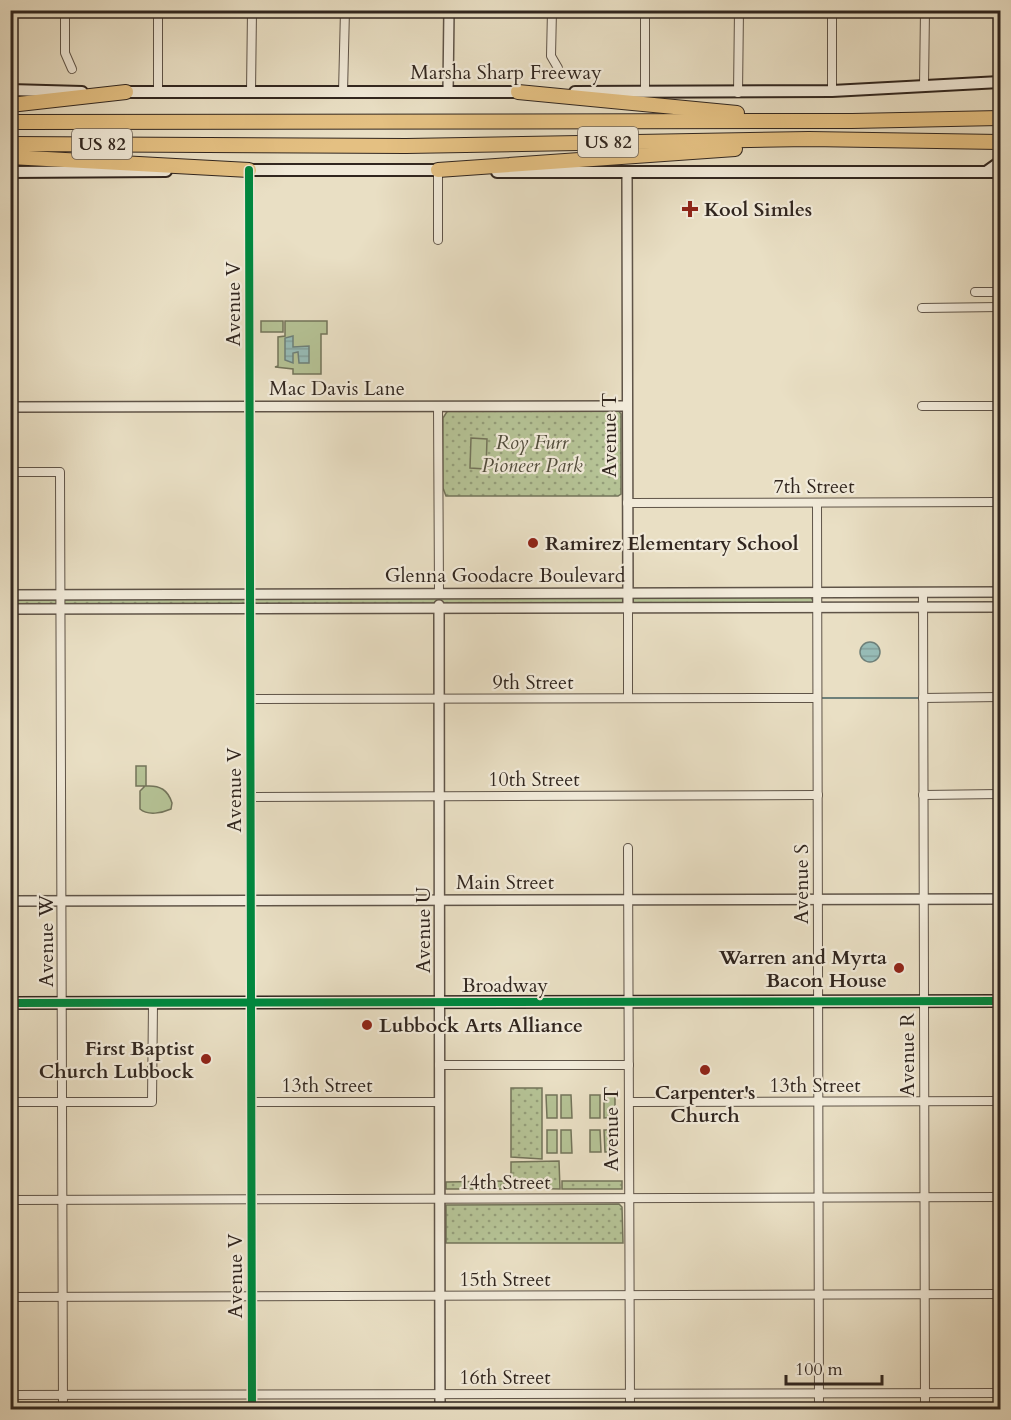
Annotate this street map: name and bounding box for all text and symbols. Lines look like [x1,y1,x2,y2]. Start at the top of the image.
street label: Marsha Sharp Freeway [410,59,602,86]
road number: US 82 [578,127,638,157]
road number: US 82 [72,129,132,159]
place label: Kool Simles [704,196,812,223]
marker: Kool Simles [681,200,699,218]
street label: Avenue V [220,261,247,346]
street label: Mac Davis Lane [269,375,405,402]
street label: Avenue T [596,392,623,477]
park label: Roy Furr Pioneer Park [481,429,583,479]
street label: 7th Street [773,473,855,500]
place label: Ramirez Elementary School [545,530,799,557]
marker: Ramirez Elementary School [526,536,540,550]
street label: Glenna Goodacre Boulevard [385,562,626,589]
street label: 9th Street [492,669,574,696]
street label: Avenue V [221,747,248,832]
street label: 10th Street [488,766,580,793]
street label: Avenue S [788,844,815,924]
street label: Main Street [456,869,555,896]
street label: Avenue U [410,886,437,973]
street label: Avenue W [33,894,60,987]
place label: Warren and Myrta Bacon House [718,944,887,994]
marker: Warren and Myrta Bacon House [892,961,906,975]
street label: Broadway [462,972,549,999]
place label: Lubbock Arts Alliance [379,1012,583,1039]
street label: Avenue R [894,1013,921,1097]
marker: Lubbock Arts Alliance [360,1018,374,1032]
place label: First Baptist Church Lubbock [39,1035,195,1085]
marker: First Baptist Church Lubbock [199,1052,213,1066]
marker: Carpenter's Church [698,1063,712,1077]
street label: 13th Street [281,1072,373,1099]
street label: 13th Street [769,1072,861,1099]
place label: Carpenter's Church [655,1079,755,1129]
street label: Avenue T [598,1086,625,1171]
street label: 14th Street [459,1169,551,1196]
street label: Avenue V [222,1233,249,1318]
street label: 15th Street [459,1266,551,1293]
scale bar [786,1348,882,1386]
text: 100 m [795,1357,843,1382]
street label: 16th Street [459,1364,551,1391]

